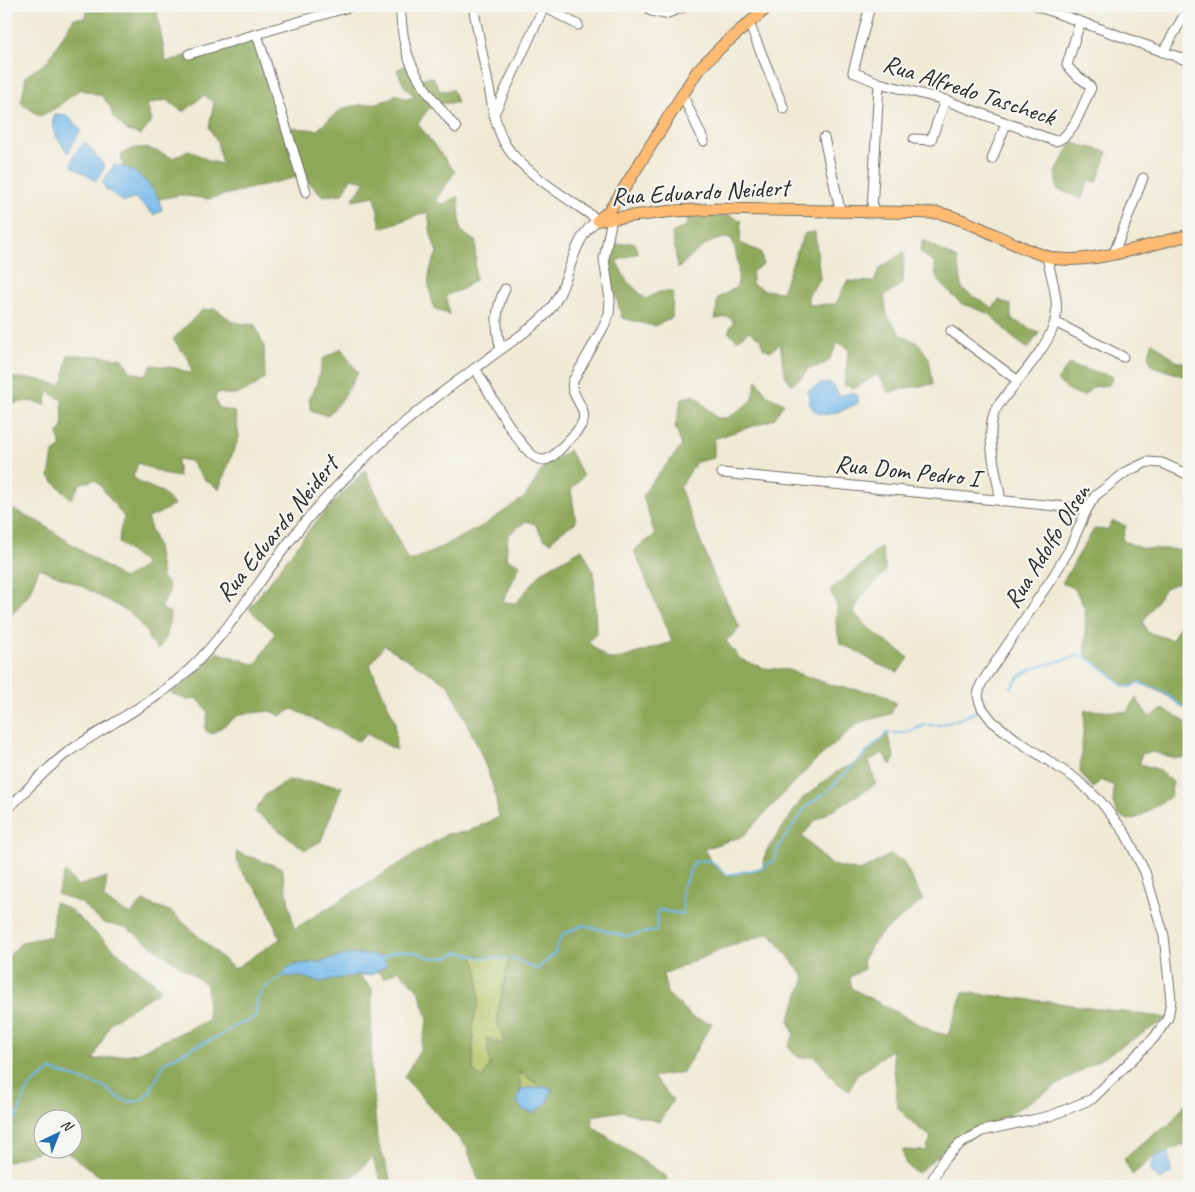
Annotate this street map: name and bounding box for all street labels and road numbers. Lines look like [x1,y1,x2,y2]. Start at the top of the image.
street label: Rua Alfredo Tascheck [879,47,1061,133]
street label: Rua Eduardo Neidert [610,171,793,213]
street label: Rua Eduardo Neidert [209,447,348,608]
street label: Rua Dom Pedro I [833,448,987,495]
street label: Rua Adolfo Olsen [996,476,1099,614]

